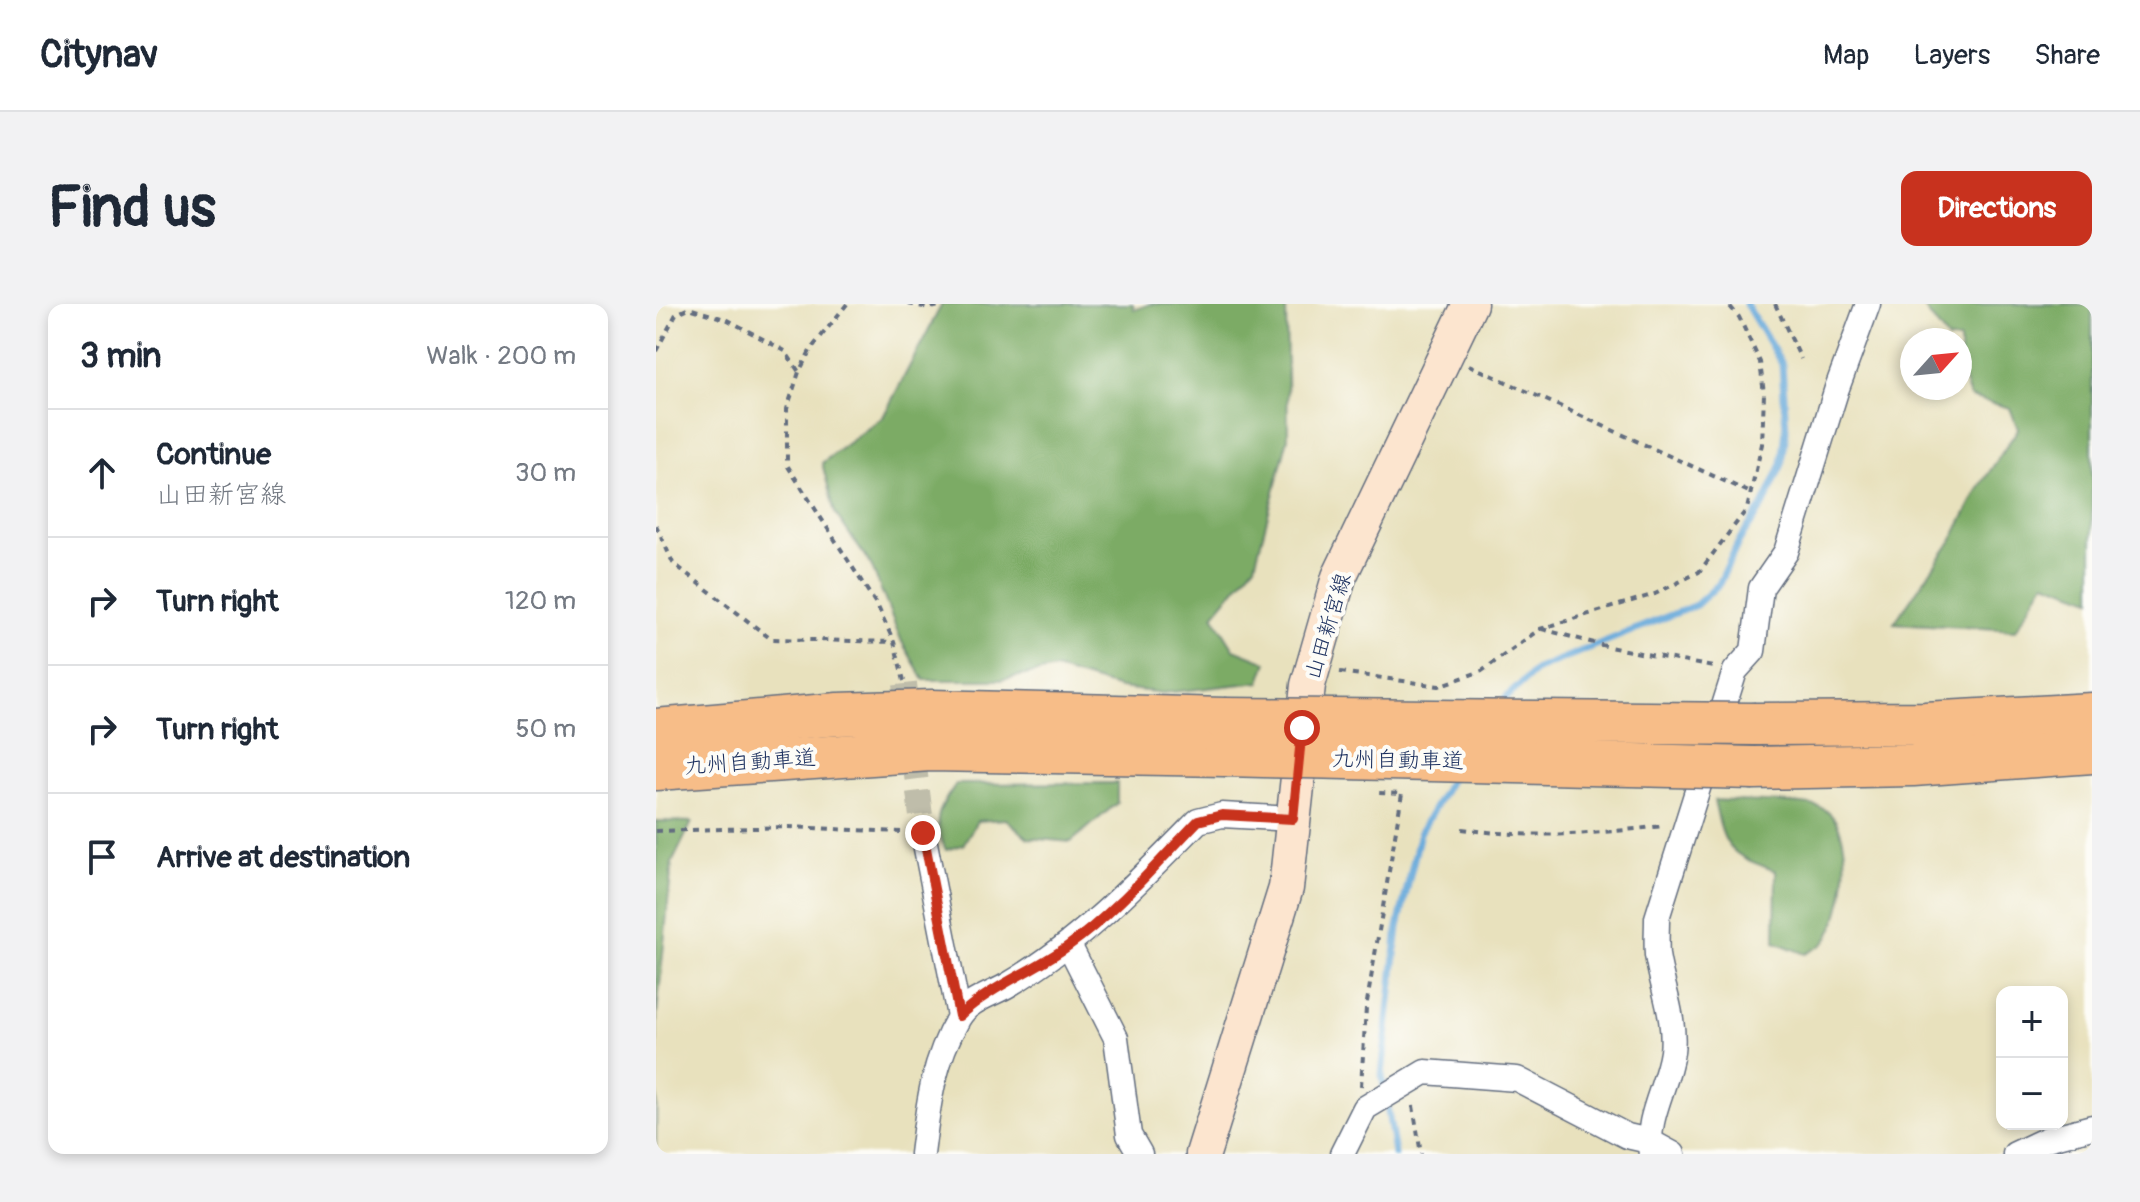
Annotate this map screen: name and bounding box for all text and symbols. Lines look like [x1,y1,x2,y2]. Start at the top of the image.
text: Citynav [40,31,158,79]
text: Map [1823,38,1869,73]
text: Layers [1913,38,1990,73]
text: Share [2034,38,2100,73]
button: Directions [1901,171,2092,246]
text: Find us [48,174,216,243]
north arrow [1900,328,1972,400]
text: 3 min [80,335,162,378]
text: Walk · 200 m [426,340,576,372]
text: Continue [156,436,271,473]
icon: ahead [80,451,124,495]
text: 30 m [515,457,576,489]
text: 山田新宮線 [156,479,286,511]
street label: 山田新宮線 [1298,570,1357,683]
icon: right [80,579,124,623]
text: Turn right [156,583,279,620]
text: 120 m [505,585,576,617]
icon: right [80,707,124,751]
route start [1284,710,1320,746]
text: Turn right [156,711,279,748]
text: 50 m [515,713,576,745]
street label: 九州自動車道 [683,743,817,781]
street label: 九州自動車道 [1332,745,1464,775]
route end [905,815,941,851]
icon: arrive [80,835,124,879]
text: Arrive at destination [156,839,410,876]
map controls [1996,986,2068,1130]
button: + [1996,986,2068,1058]
button: − [1996,1058,2068,1130]

